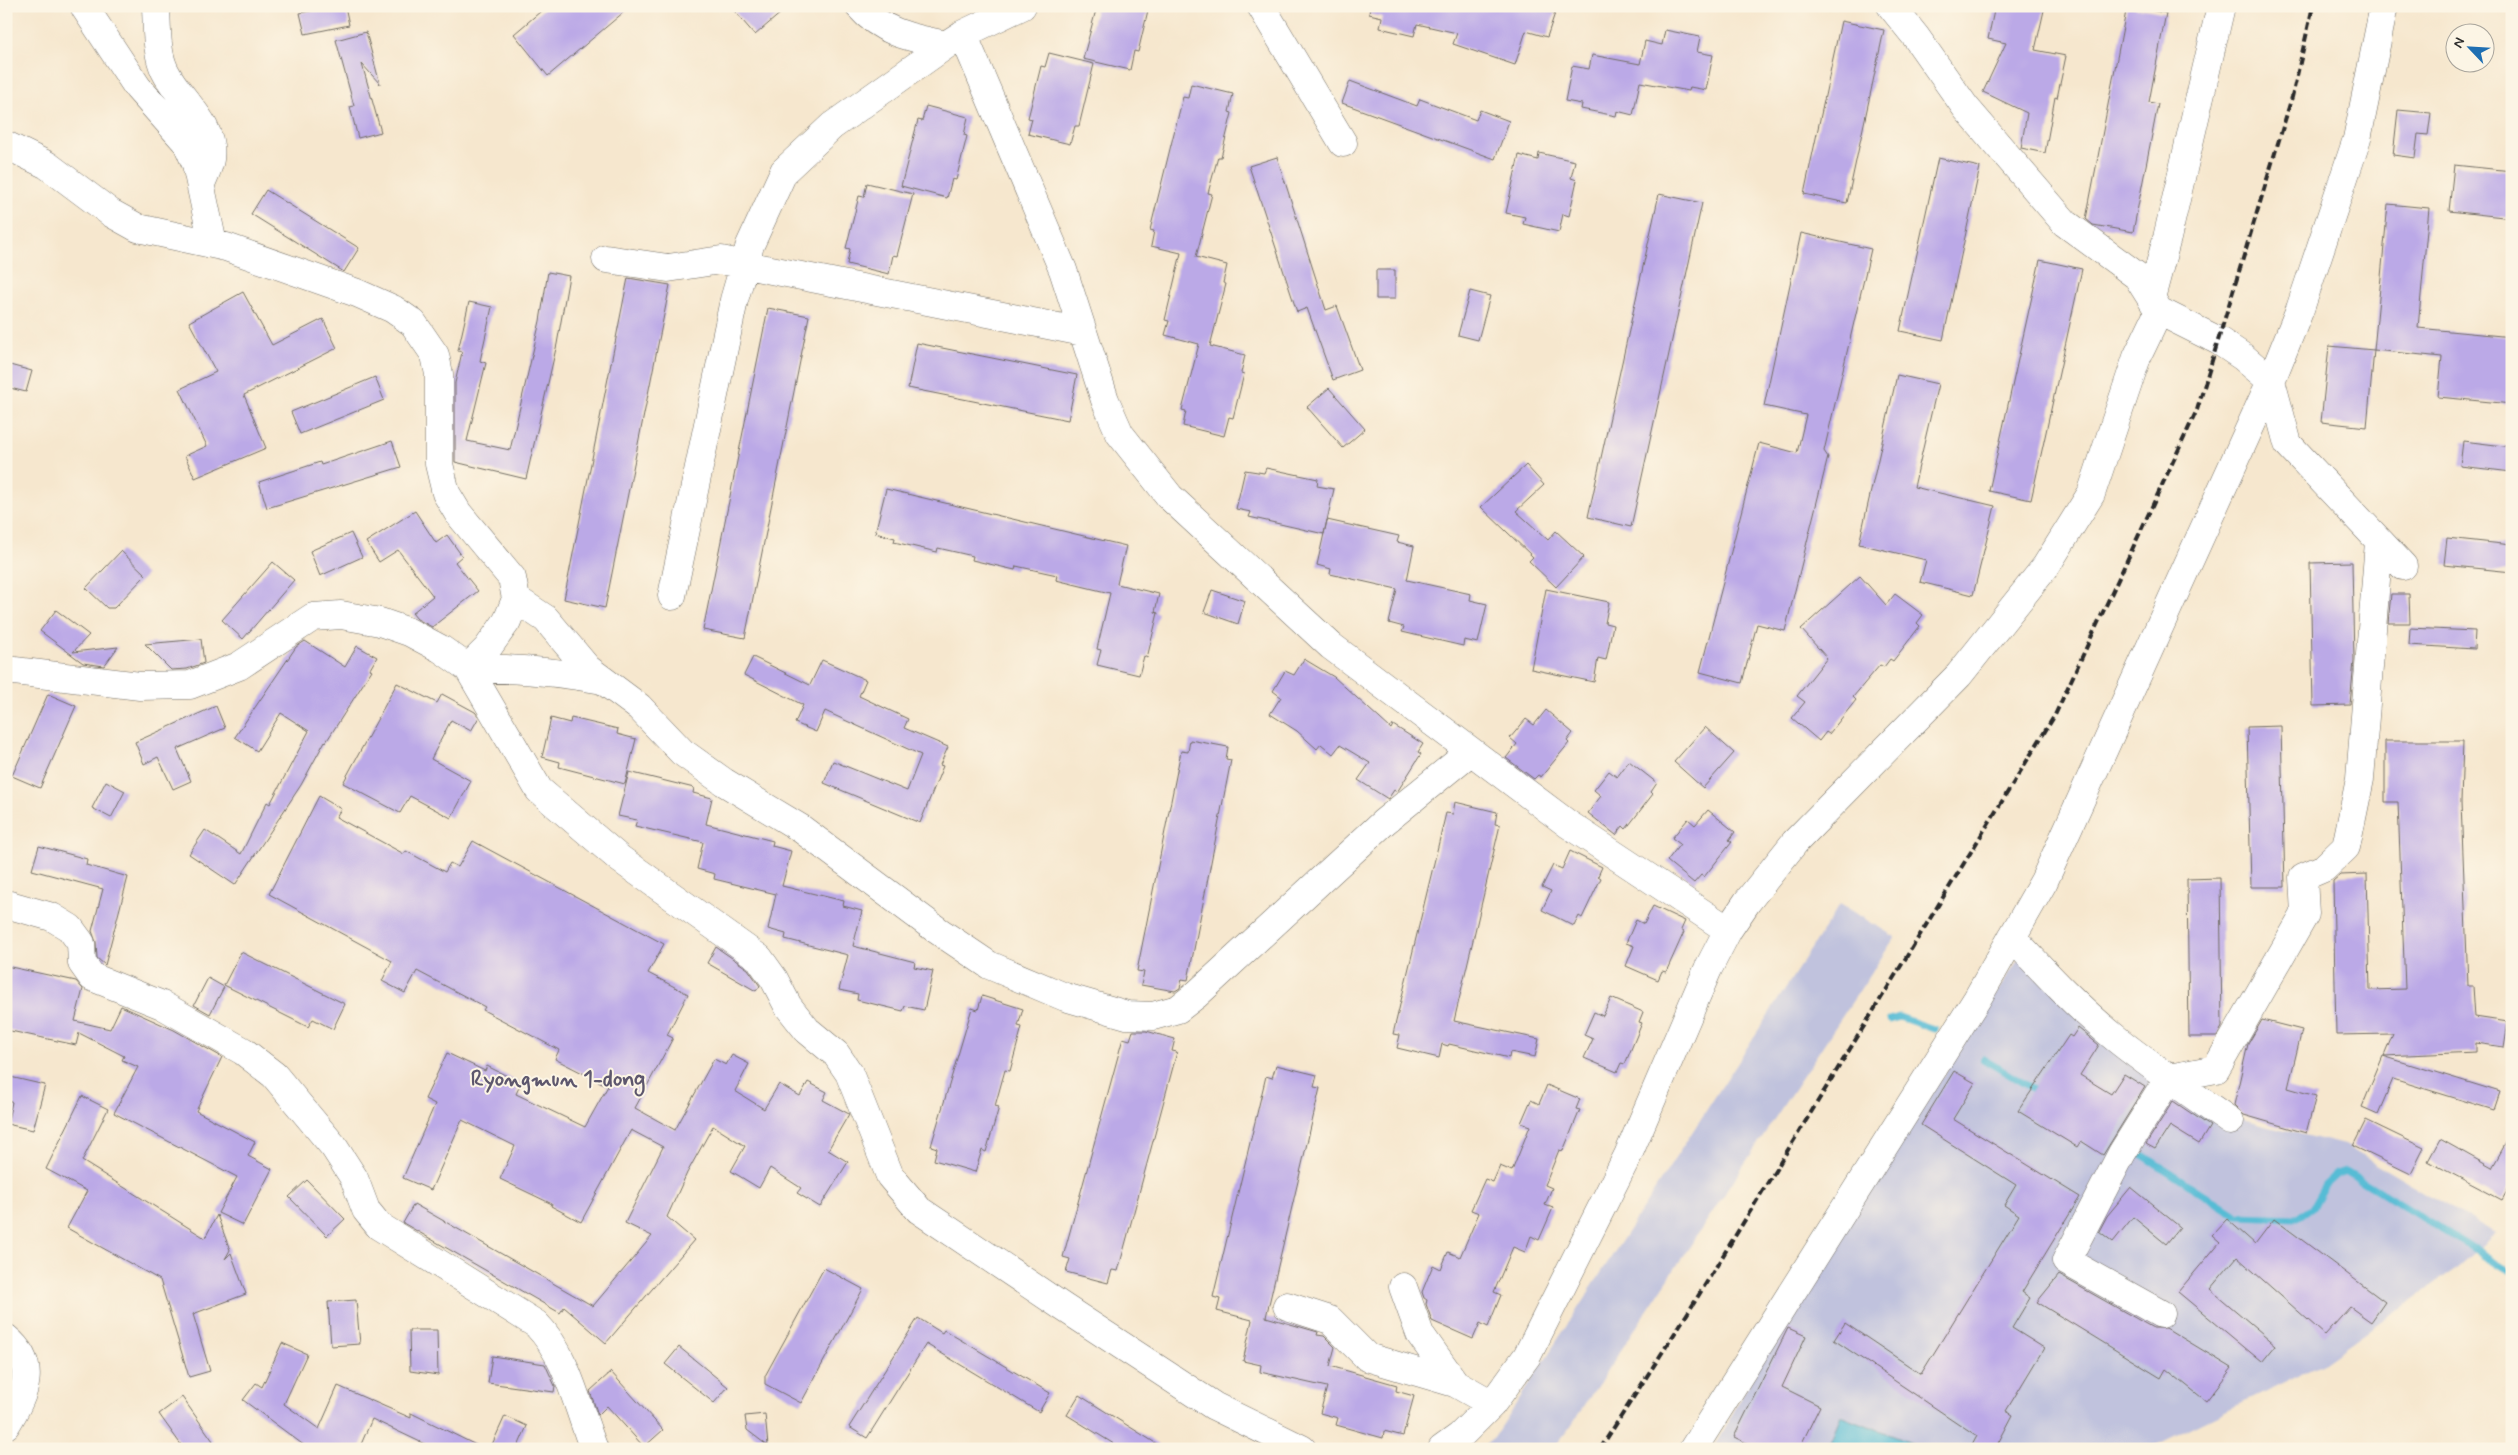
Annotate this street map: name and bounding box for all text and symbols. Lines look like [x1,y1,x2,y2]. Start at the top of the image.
north arrow [2446,22,2496,72]
text: N [2449,35,2469,51]
district label: Ryongmun 1-dong [471,1066,645,1097]

